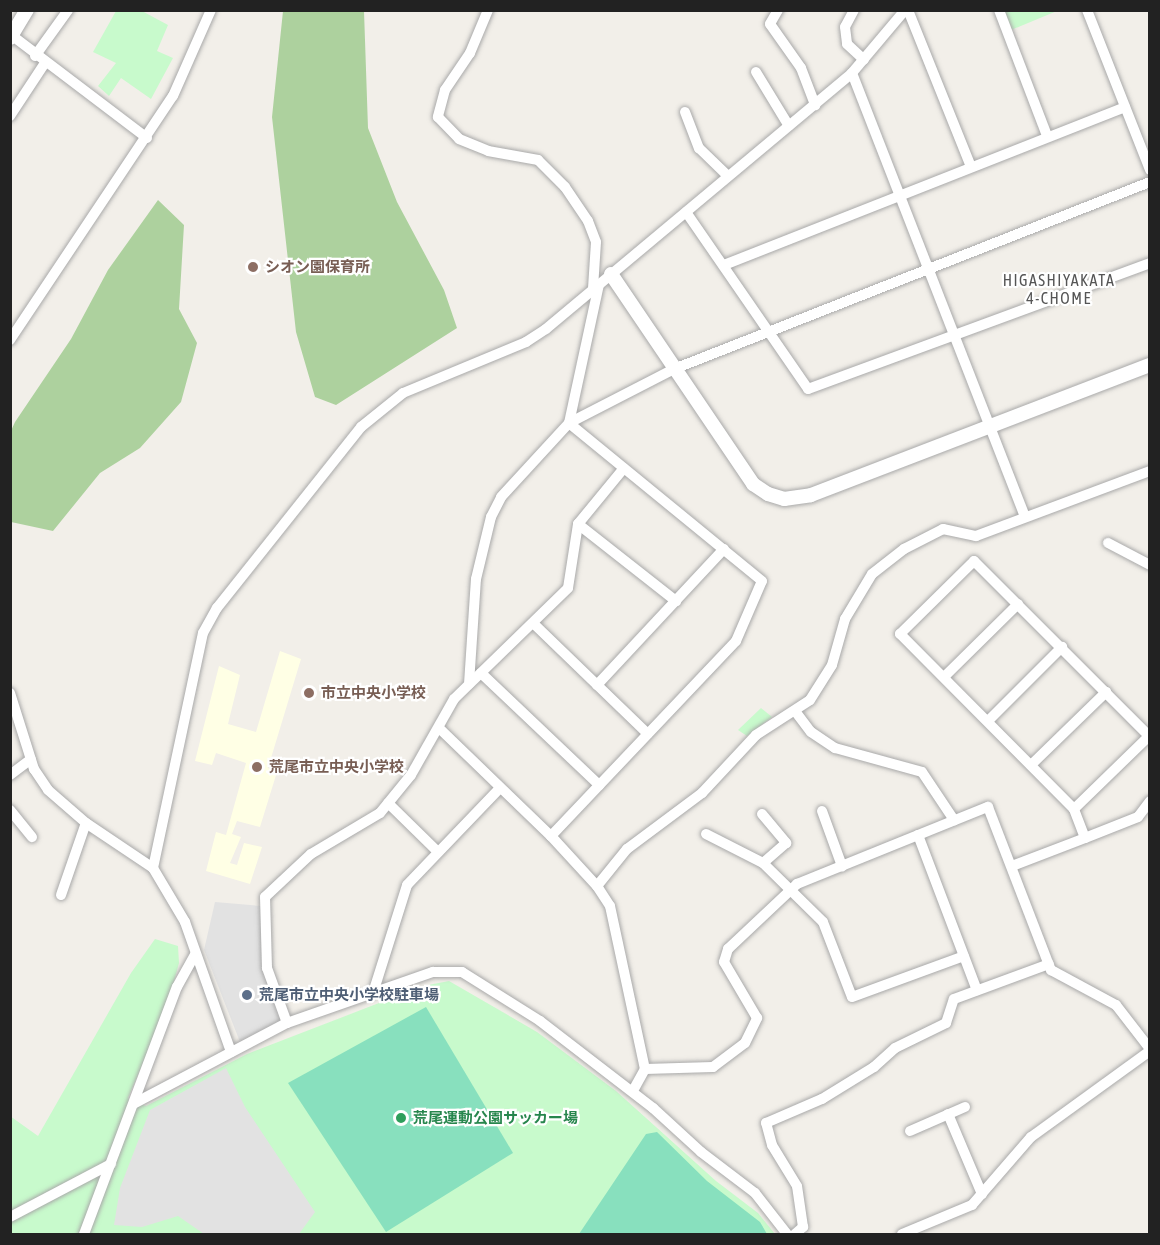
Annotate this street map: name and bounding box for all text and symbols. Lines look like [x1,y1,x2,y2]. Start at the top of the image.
place label: シオン園保育所 [265,258,370,276]
marker: シオン園保育所 [246,260,260,274]
district label: HIGASHIYAKATA 4-CHOME [1003,270,1115,308]
place label: 市立中央小学校 [321,684,426,702]
marker: 市立中央小学校 [302,686,316,700]
place label: 荒尾市立中央小学校 [269,758,404,776]
marker: 荒尾市立中央小学校 [250,760,264,774]
place label: 荒尾市立中央小学校駐車場 [259,986,439,1004]
marker: 荒尾市立中央小学校駐車場 [240,988,254,1002]
place label: 荒尾運動公園サッカー場 [413,1109,578,1127]
marker: 荒尾運動公園サッカー場 [394,1111,408,1125]

